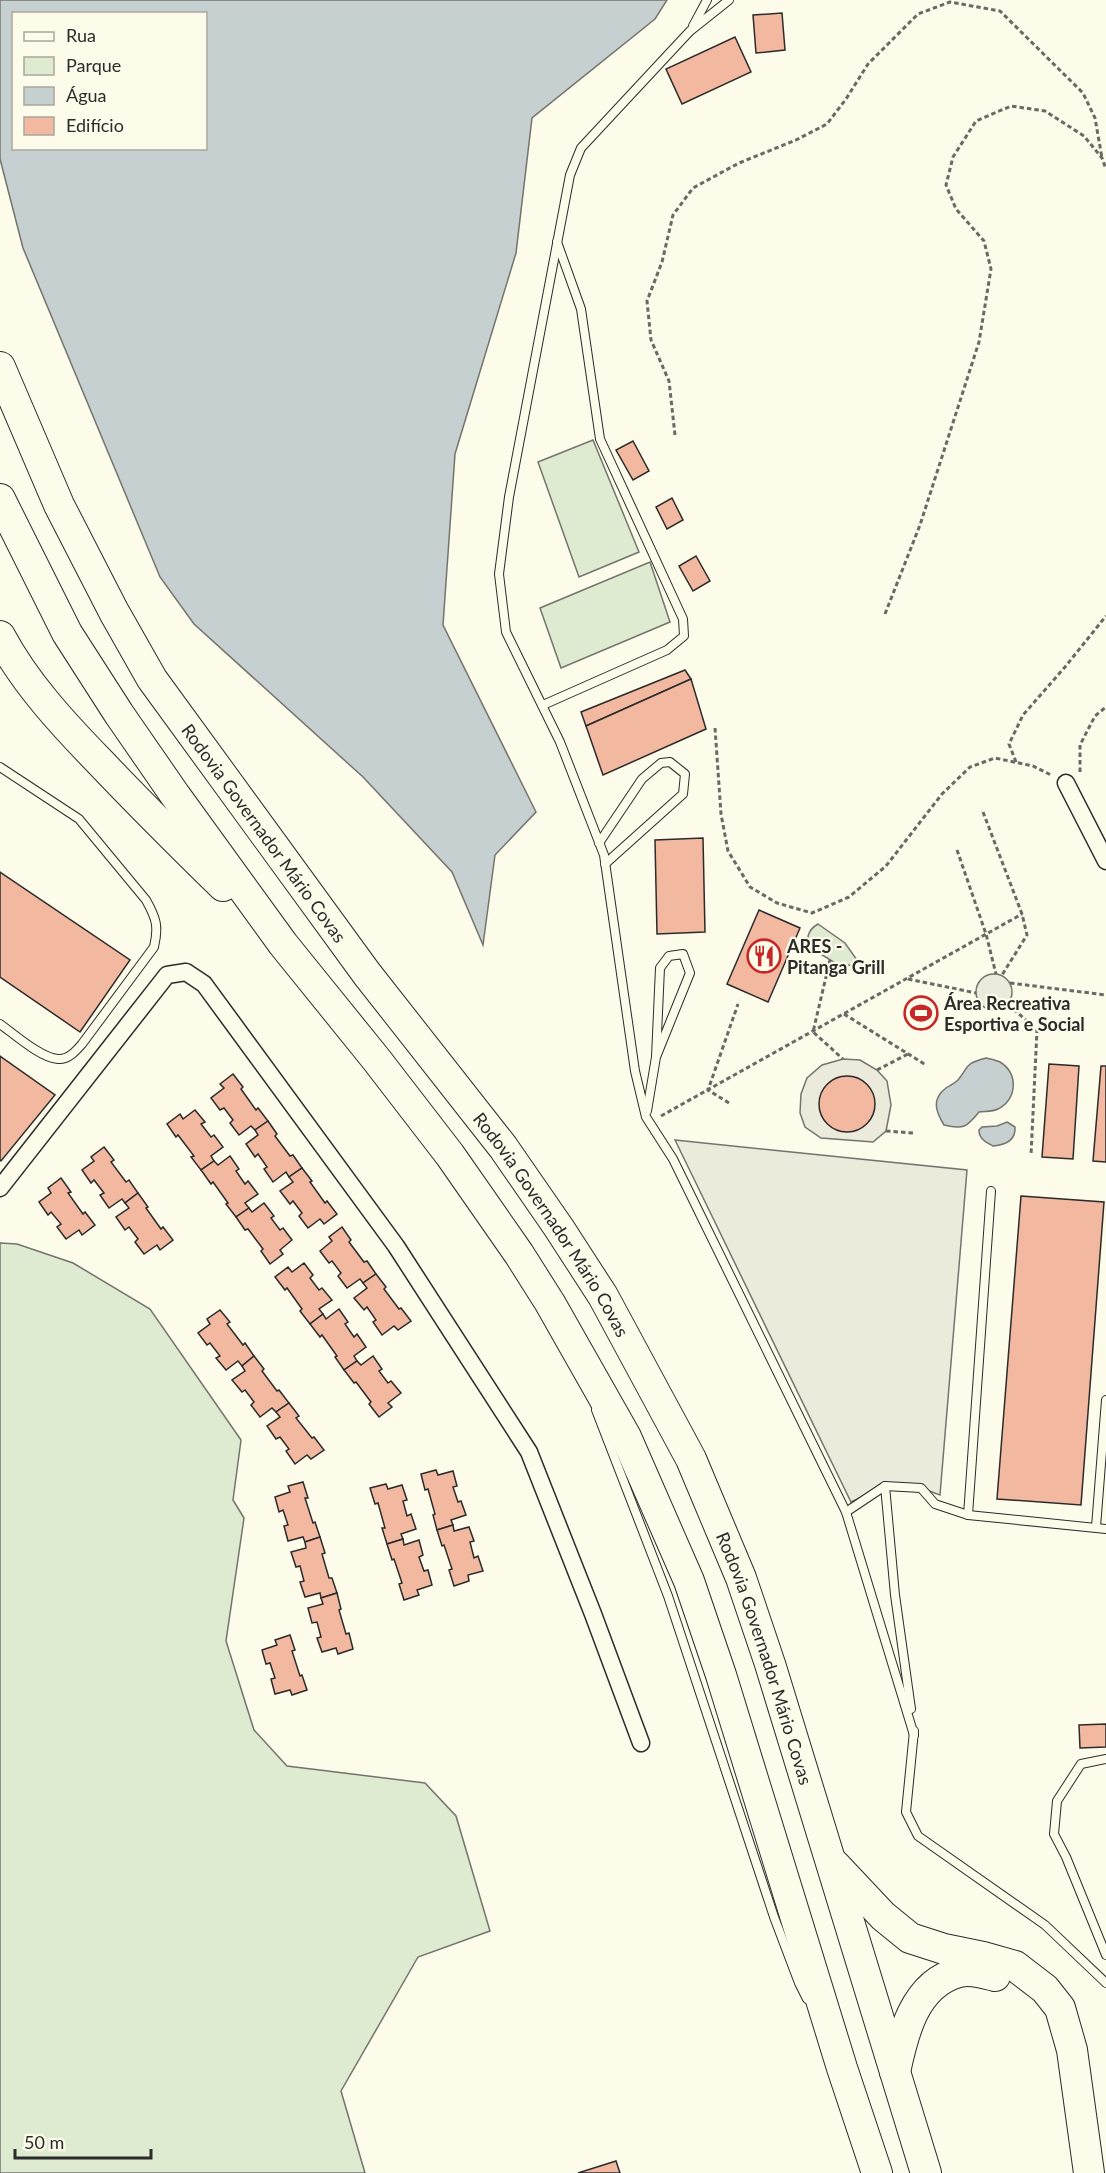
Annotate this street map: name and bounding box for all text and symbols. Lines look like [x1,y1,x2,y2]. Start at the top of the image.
legend [12,12,207,150]
text: Rua [66,24,96,46]
text: Parque [66,54,121,76]
text: Água [66,84,107,106]
text: Edifício [66,114,124,136]
street label: Rodovia Governador Mário Covas [177,719,351,947]
place label: ARES - Pitanga Grill [786,935,885,978]
restaurant icon: ARES - Pitanga Grill [746,938,782,974]
place label: Área Recreativa Esportiva e Social [943,992,1085,1035]
sports icon: Área Recreativa Esportiva e Social [903,995,939,1031]
street label: Rodovia Governador Mário Covas [469,1108,634,1341]
street label: Rodovia Governador Mário Covas [712,1529,817,1787]
scale bar [15,2122,152,2160]
text: 50 m [24,2131,64,2153]

